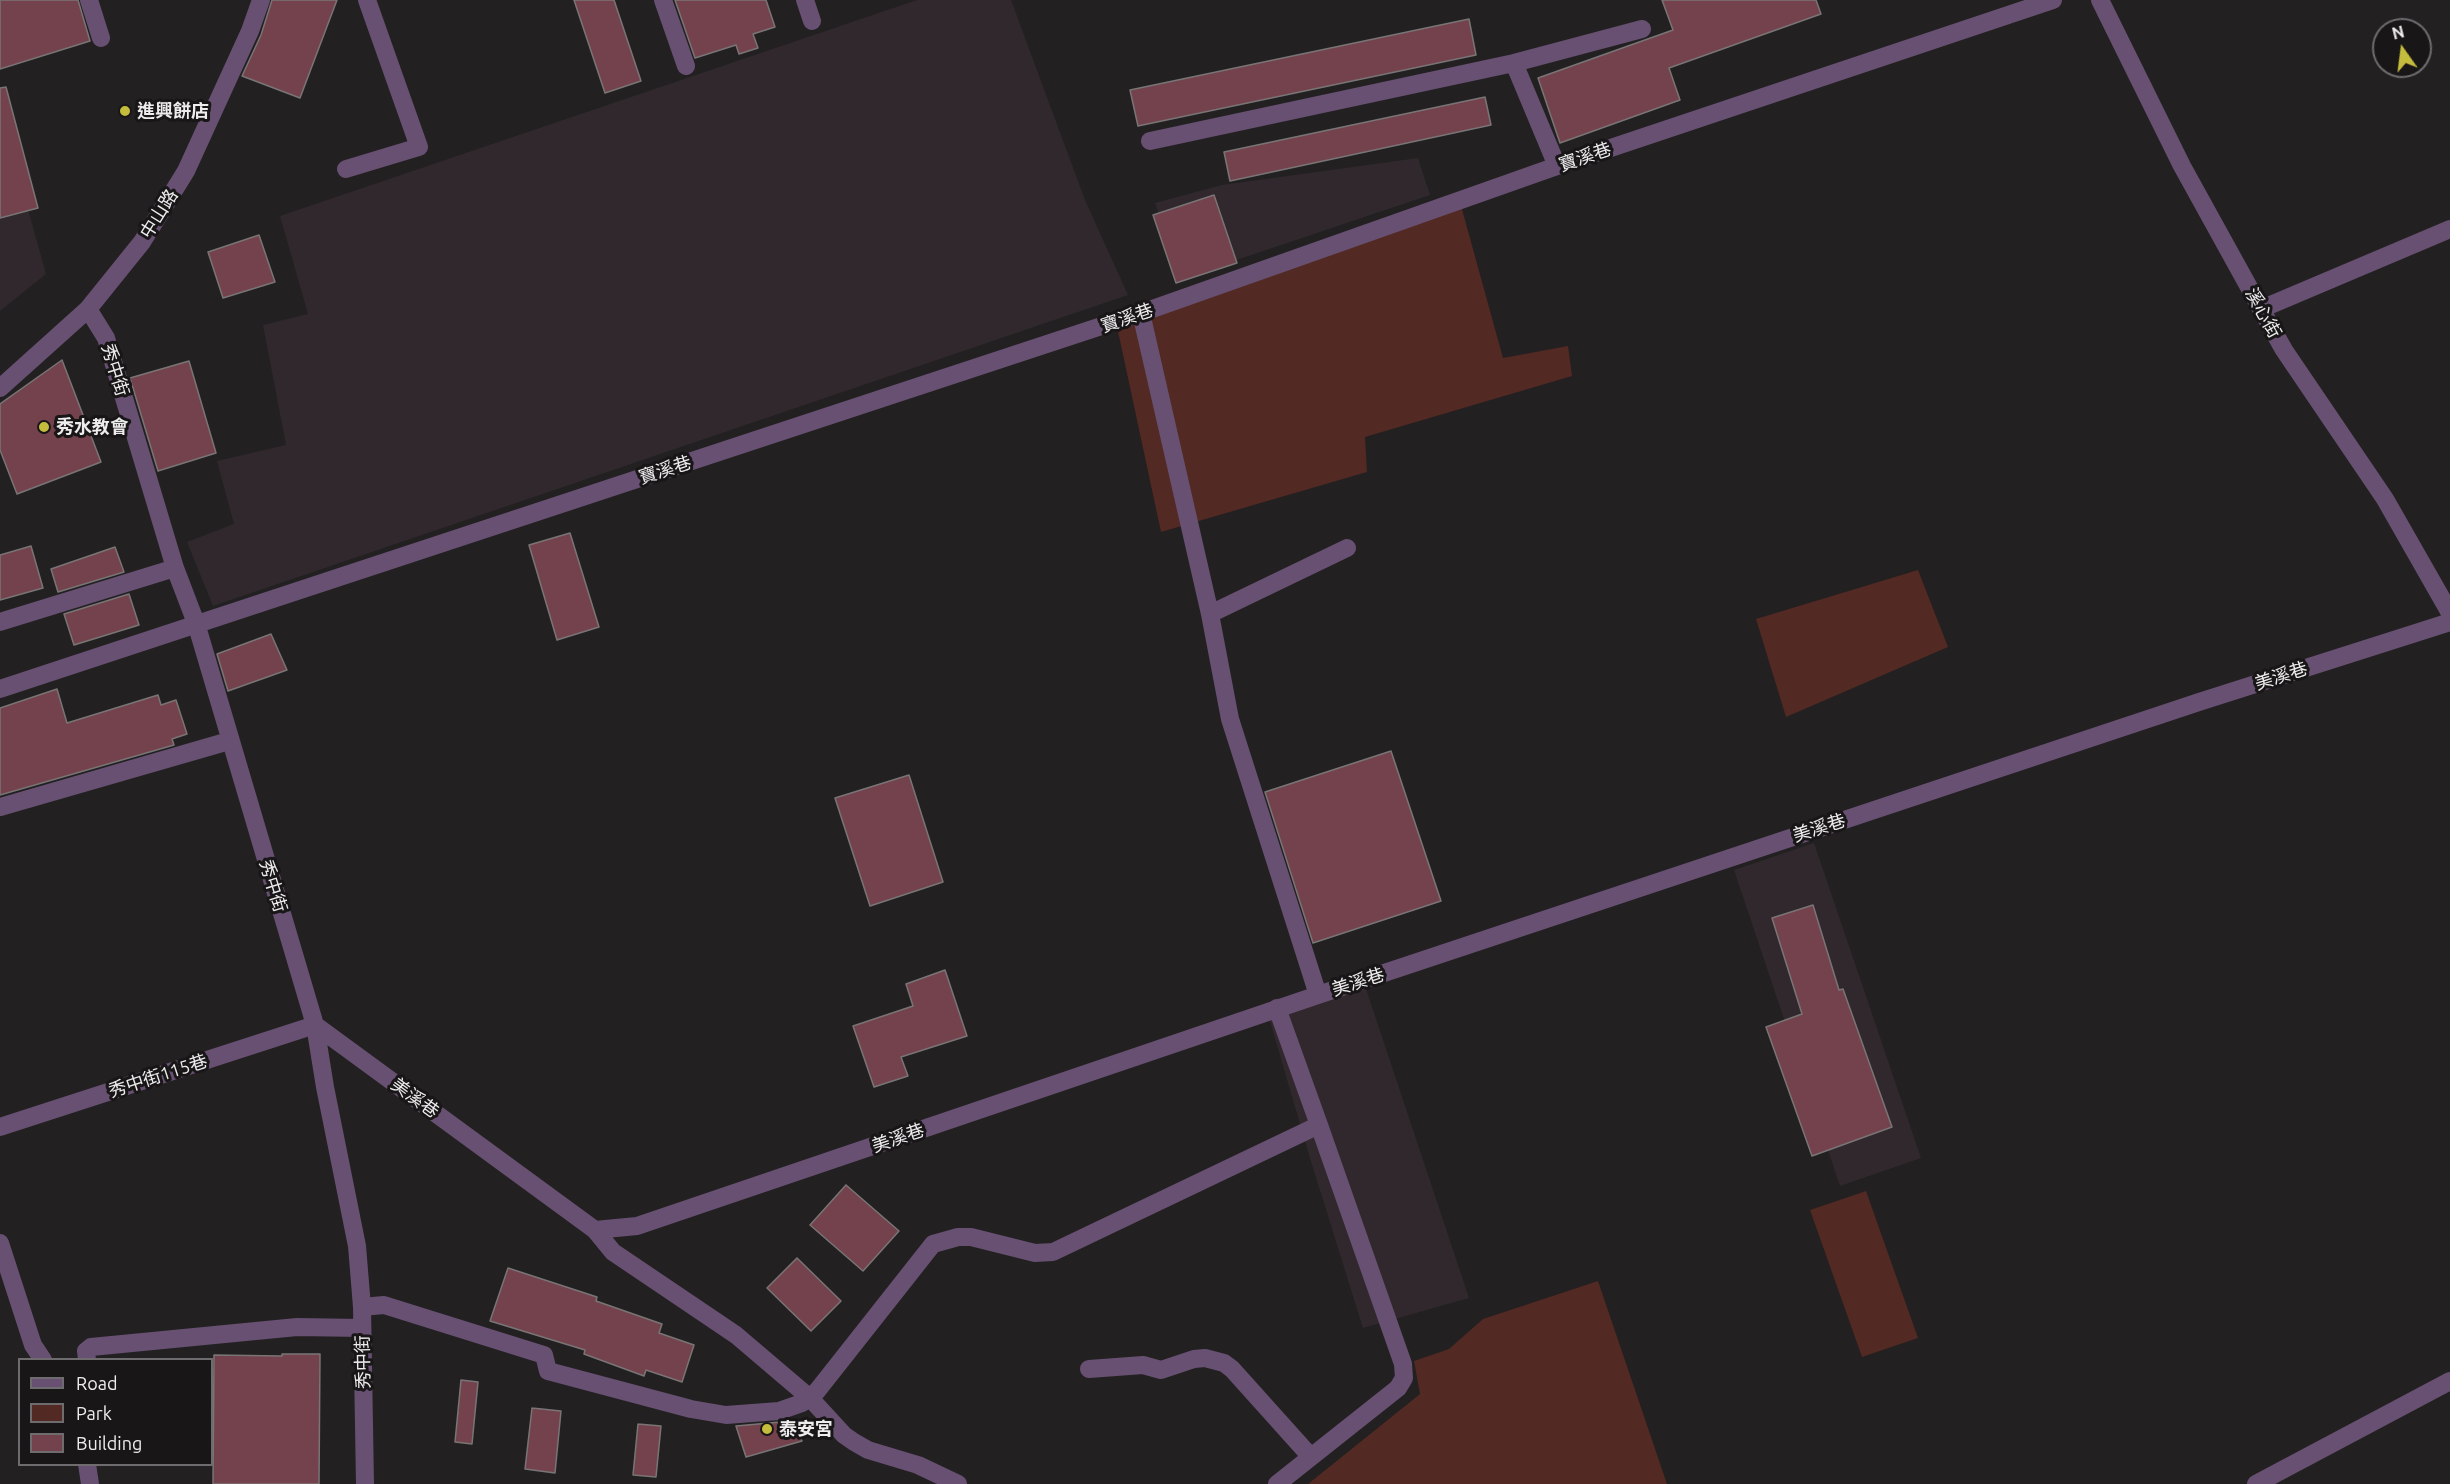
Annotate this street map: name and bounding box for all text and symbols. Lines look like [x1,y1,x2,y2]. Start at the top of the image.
north arrow [2372,18,2432,78]
text: N [2390,22,2406,43]
place label: 進興餅店 [137,100,209,122]
marker: 進興餅店 [118,104,132,118]
street label: 寶溪巷 [1556,138,1614,176]
street label: 中山路 [136,185,182,243]
street label: 溪心街 [2240,284,2286,342]
street label: 寶溪巷 [1098,299,1156,337]
street label: 秀中街 [97,341,133,399]
place label: 秀水教會 [56,416,128,438]
marker: 秀水教會 [37,420,51,434]
street label: 寶溪巷 [636,451,694,489]
street label: 美溪巷 [2252,657,2310,695]
street label: 美溪巷 [1790,809,1848,847]
street label: 秀中街 [255,857,291,915]
street label: 美溪巷 [1329,963,1387,1001]
street label: 秀中街115巷 [106,1050,210,1102]
street label: 美溪巷 [387,1073,443,1123]
street label: 美溪巷 [869,1119,927,1157]
street label: 秀中街 [352,1335,374,1389]
legend [18,1358,213,1466]
text: Road [76,1373,118,1393]
text: Park [76,1403,112,1423]
place label: 泰安宮 [779,1418,833,1440]
marker: 泰安宮 [760,1422,774,1436]
text: Building [76,1433,142,1453]

